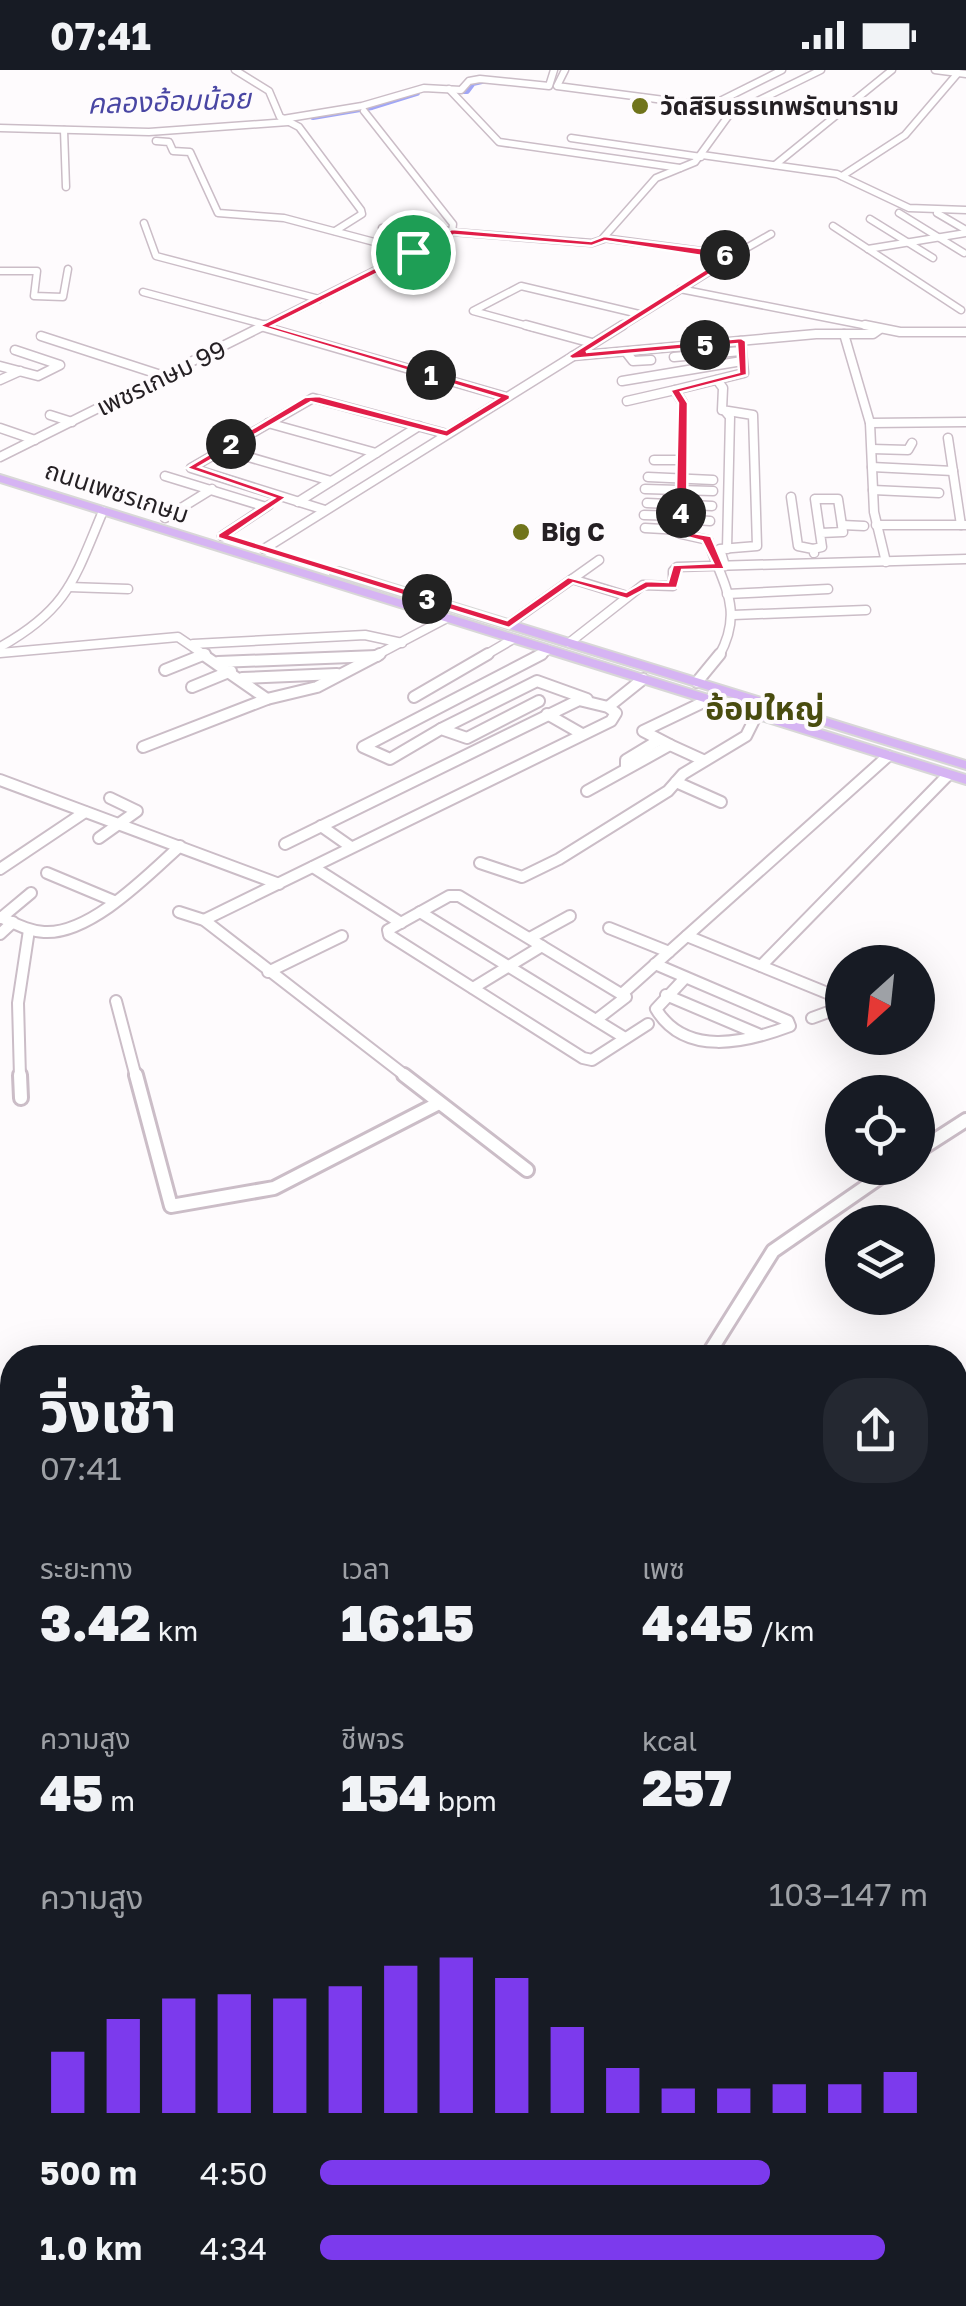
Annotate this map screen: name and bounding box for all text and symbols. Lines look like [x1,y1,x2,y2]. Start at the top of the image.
text: 07:41 [50,13,151,58]
water label: คลองอ้อมน้อย [87,81,254,120]
place label: วัดสิรินธรเทพรัตนาราม [660,90,899,121]
marker: วัดสิรินธรเทพรัตนาราม [629,95,651,117]
pin [371,210,456,295]
icon: arrive [386,225,441,280]
pin: 6 [700,230,750,280]
text: 6 [716,238,734,271]
pin: 5 [680,320,730,370]
text: 5 [696,328,714,361]
street label: เพชรเกษม 99 [91,333,231,422]
pin: 1 [406,350,456,400]
text: 1 [424,358,438,391]
pin: 2 [206,419,256,469]
text: 2 [222,427,240,460]
street label: ถนนเพชรเกษม [41,454,193,529]
pin: 4 [656,488,706,538]
text: 4 [672,496,690,529]
place label: Big C [541,516,605,547]
marker: Big C [510,521,532,543]
pin: 3 [402,574,452,624]
text: 3 [418,582,436,615]
district label: อ้อมใหญ่ [705,689,825,727]
north arrow [825,945,935,1055]
map controls [825,945,935,1315]
button: locate [825,1075,935,1185]
button: layers [825,1205,935,1315]
text: วิ่งเช้า [40,1378,176,1444]
button: share [823,1378,928,1483]
text: 07:41 [40,1449,121,1487]
text: ระยะทาง [40,1552,133,1585]
text: เวลา [341,1552,390,1585]
text: เพซ [642,1552,685,1585]
text: 3.42 [40,1592,151,1652]
text: 16:15 [341,1592,474,1652]
text: 4:45 [642,1592,754,1652]
text: km [151,1614,198,1647]
text: /km [754,1614,815,1647]
text: ความสูง [40,1722,131,1755]
text: ชีพจร [341,1722,404,1755]
text: kcal [642,1724,697,1757]
text: 257 [642,1757,732,1817]
text: 45 [40,1762,103,1822]
text: 154 [341,1762,431,1822]
text: m [103,1784,135,1817]
text: bpm [431,1784,497,1817]
text: 103–147 m [769,1875,928,1913]
text: ความสูง [40,1878,144,1916]
text: 500 m [40,2154,137,2192]
text: 4:50 [200,2154,268,2192]
text: 1.0 km [40,2229,142,2267]
text: 4:34 [200,2229,267,2267]

